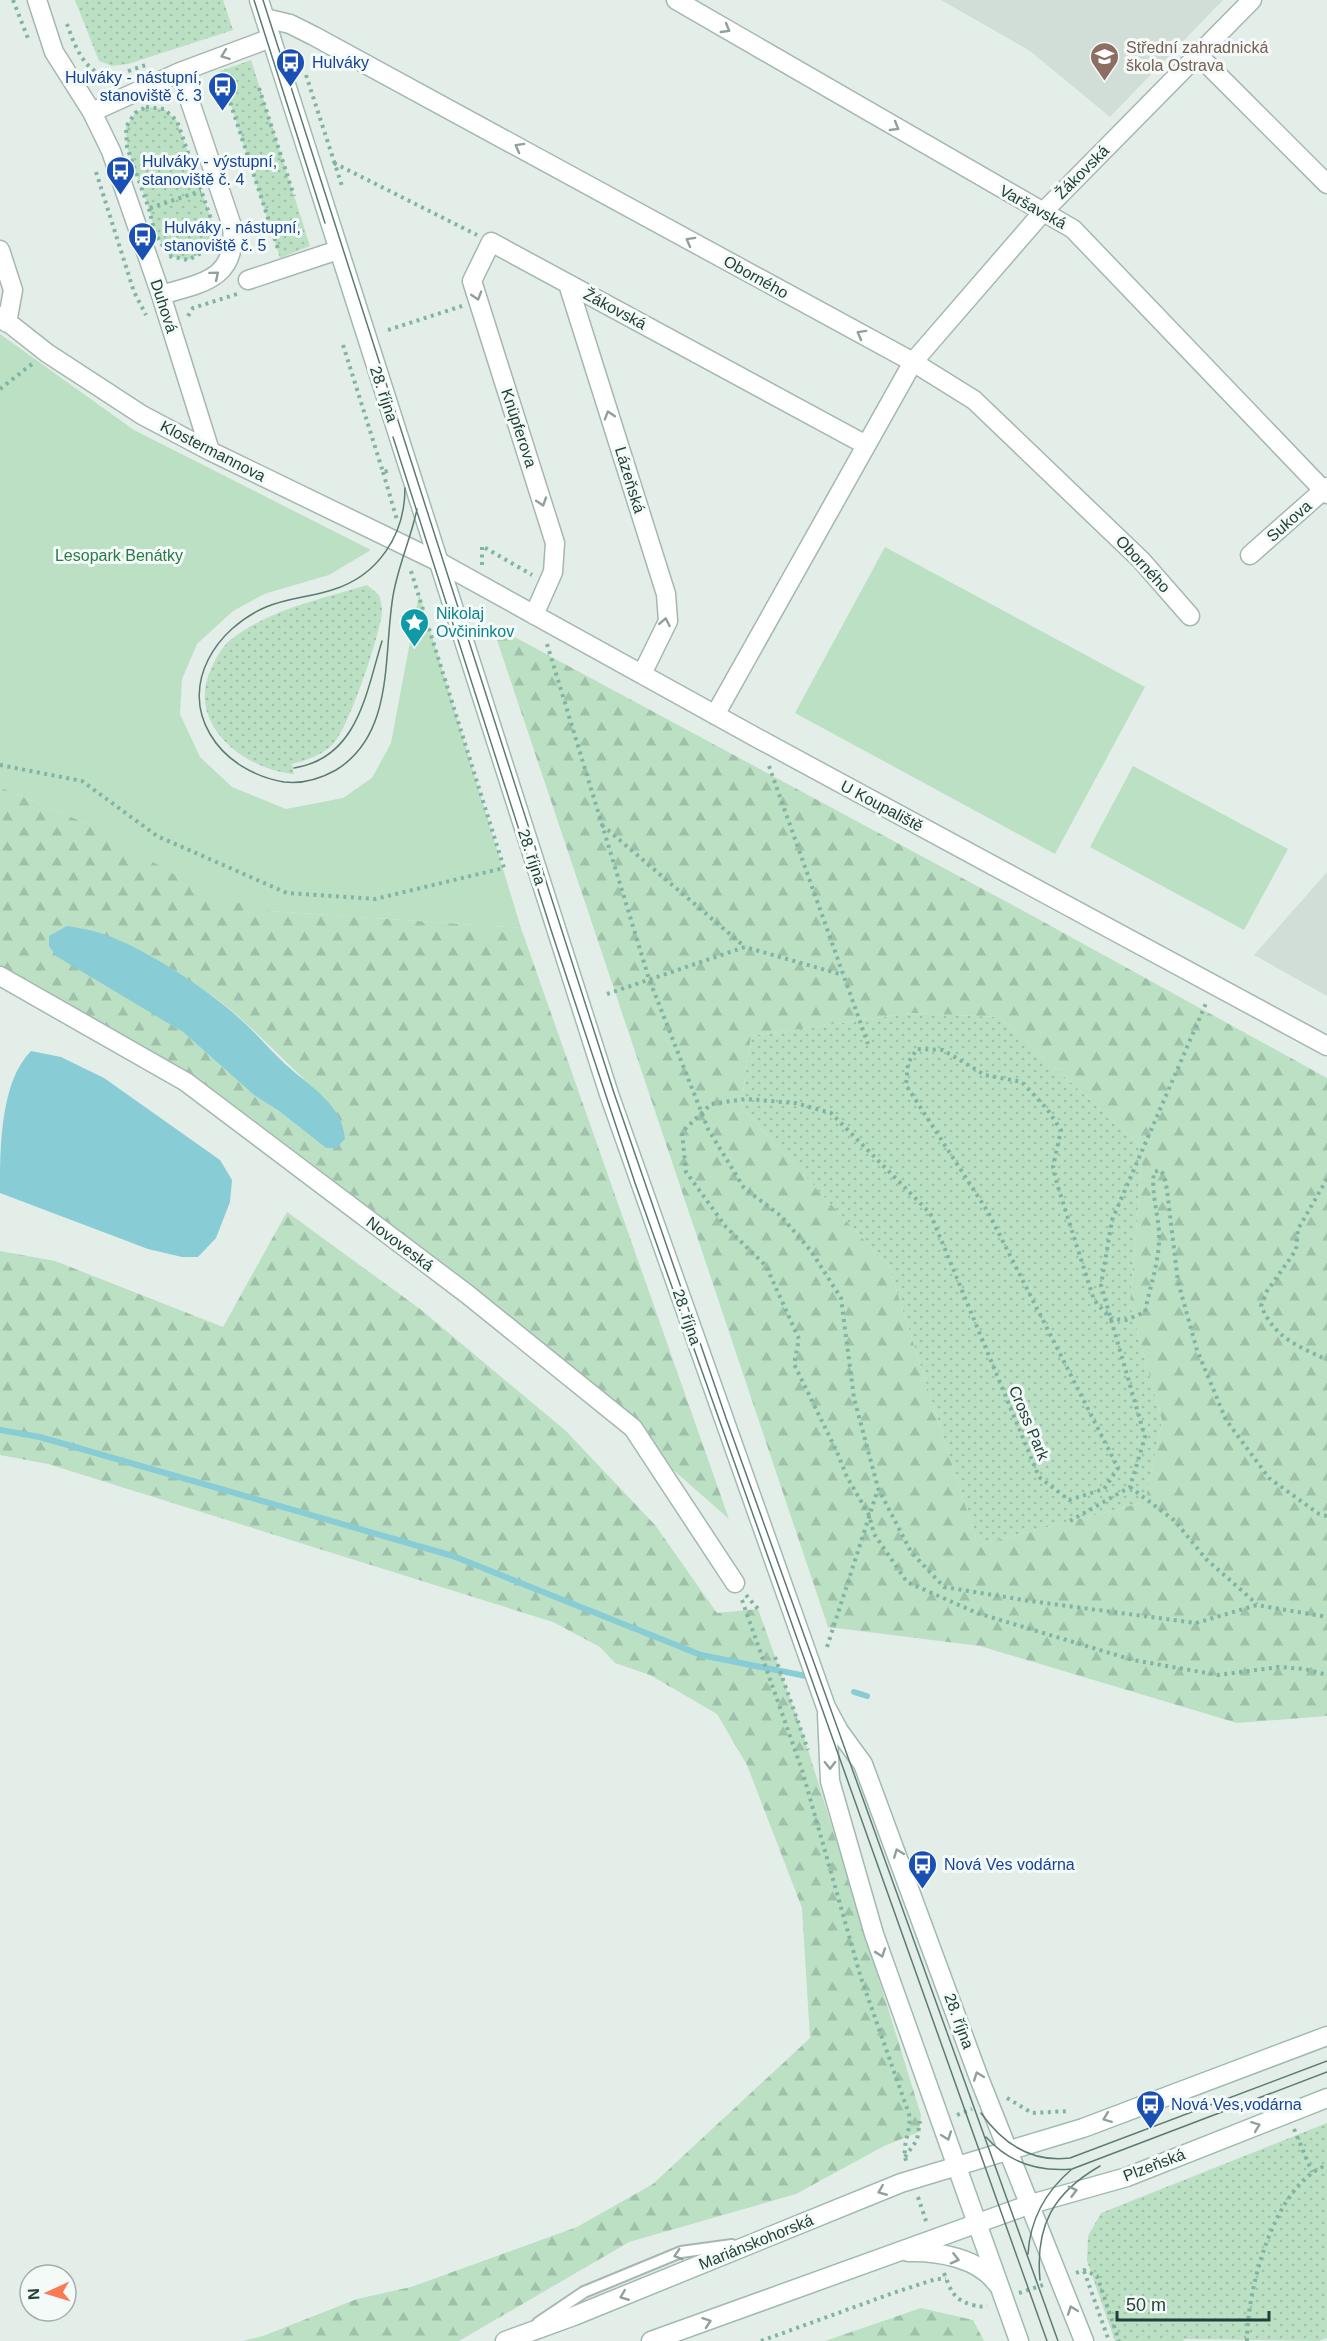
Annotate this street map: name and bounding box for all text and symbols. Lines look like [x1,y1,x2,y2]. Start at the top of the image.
one-way arrow [720,22,730,34]
place label: Střední zahradnická škola Ostrava [1126,39,1268,74]
school or university icon: Střední zahradnická škola Ostrava [1089,40,1121,82]
bus stop icon: Hulváky [275,46,307,88]
one-way arrow [221,47,231,60]
place label: Hulváky [312,54,369,71]
place label: Hulváky - nástupní, stanoviště č. 3 [65,69,202,104]
bus stop icon: Hulváky - nástupní, stanoviště č. 3 [207,70,239,112]
one-way arrow [889,120,899,132]
street label: Žákovská [1051,141,1112,202]
one-way arrow [514,143,525,154]
place label: Hulváky - výstupní, stanoviště č. 4 [142,153,277,188]
bus stop icon: Hulváky - výstupní, stanoviště č. 4 [105,154,137,196]
street label: Varšavská [997,182,1069,232]
place label: Hulváky - nástupní, stanoviště č. 5 [164,219,301,254]
bus stop icon: Hulváky - nástupní, stanoviště č. 5 [127,220,159,262]
one-way arrow [686,237,696,248]
street label: Oborného [721,252,791,302]
one-way arrow [208,271,219,282]
street label: Duhová [147,277,181,335]
street label: Žákovská [581,285,650,333]
one-way arrow [470,290,482,301]
one-way arrow [857,330,868,341]
street label: 28. října [367,364,401,424]
street label: Knüpferova [498,386,540,470]
one-way arrow [604,410,617,421]
street label: Klostermannova [158,417,268,485]
street label: Lázeňská [612,445,648,515]
one-way arrow [535,496,547,507]
street label: Sukova [1263,497,1315,545]
street label: Oborného [1113,532,1174,596]
park label: Lesopark Benátky [55,547,183,564]
place label: Nikolaj Ovčininkov [436,605,514,640]
place icon: Nikolaj Ovčininkov [399,606,431,648]
one-way arrow [658,617,671,627]
street label: U Koupaliště [838,777,926,835]
street label: 28. října [515,827,549,887]
street label: Novoveská [363,1213,437,1275]
street label: 28. října [670,1287,704,1347]
street label: Cross Park [1006,1383,1053,1464]
one-way arrow [824,1760,836,1769]
one-way arrow [892,1848,905,1859]
bus stop icon: Nová Ves vodárna [907,1848,939,1890]
place label: Nová Ves vodárna [944,1856,1075,1873]
one-way arrow [873,1947,886,1958]
street label: 28. října [941,1991,977,2051]
one-way arrow [973,2071,986,2082]
bus stop icon: Nová Ves,vodárna [1134,2088,1166,2130]
place label: Nová Ves,vodárna [1171,2096,1302,2113]
one-way arrow [1103,2111,1113,2124]
one-way arrow [1250,2121,1261,2133]
one-way arrow [939,2130,952,2141]
street label: Plzeňská [1121,2145,1187,2185]
one-way arrow [877,2184,888,2196]
one-way arrow [1068,2186,1078,2199]
street label: Mariánskohorská [696,2211,816,2273]
one-way arrow [673,2248,684,2260]
one-way arrow [949,2251,959,2264]
north arrow [18,2263,78,2323]
scale bar [1117,2284,1268,2322]
text: N [25,2288,42,2300]
one-way arrow [619,2289,630,2301]
text: 50 m [1126,2295,1166,2315]
one-way arrow [1067,2305,1080,2315]
one-way arrow [701,2317,712,2330]

